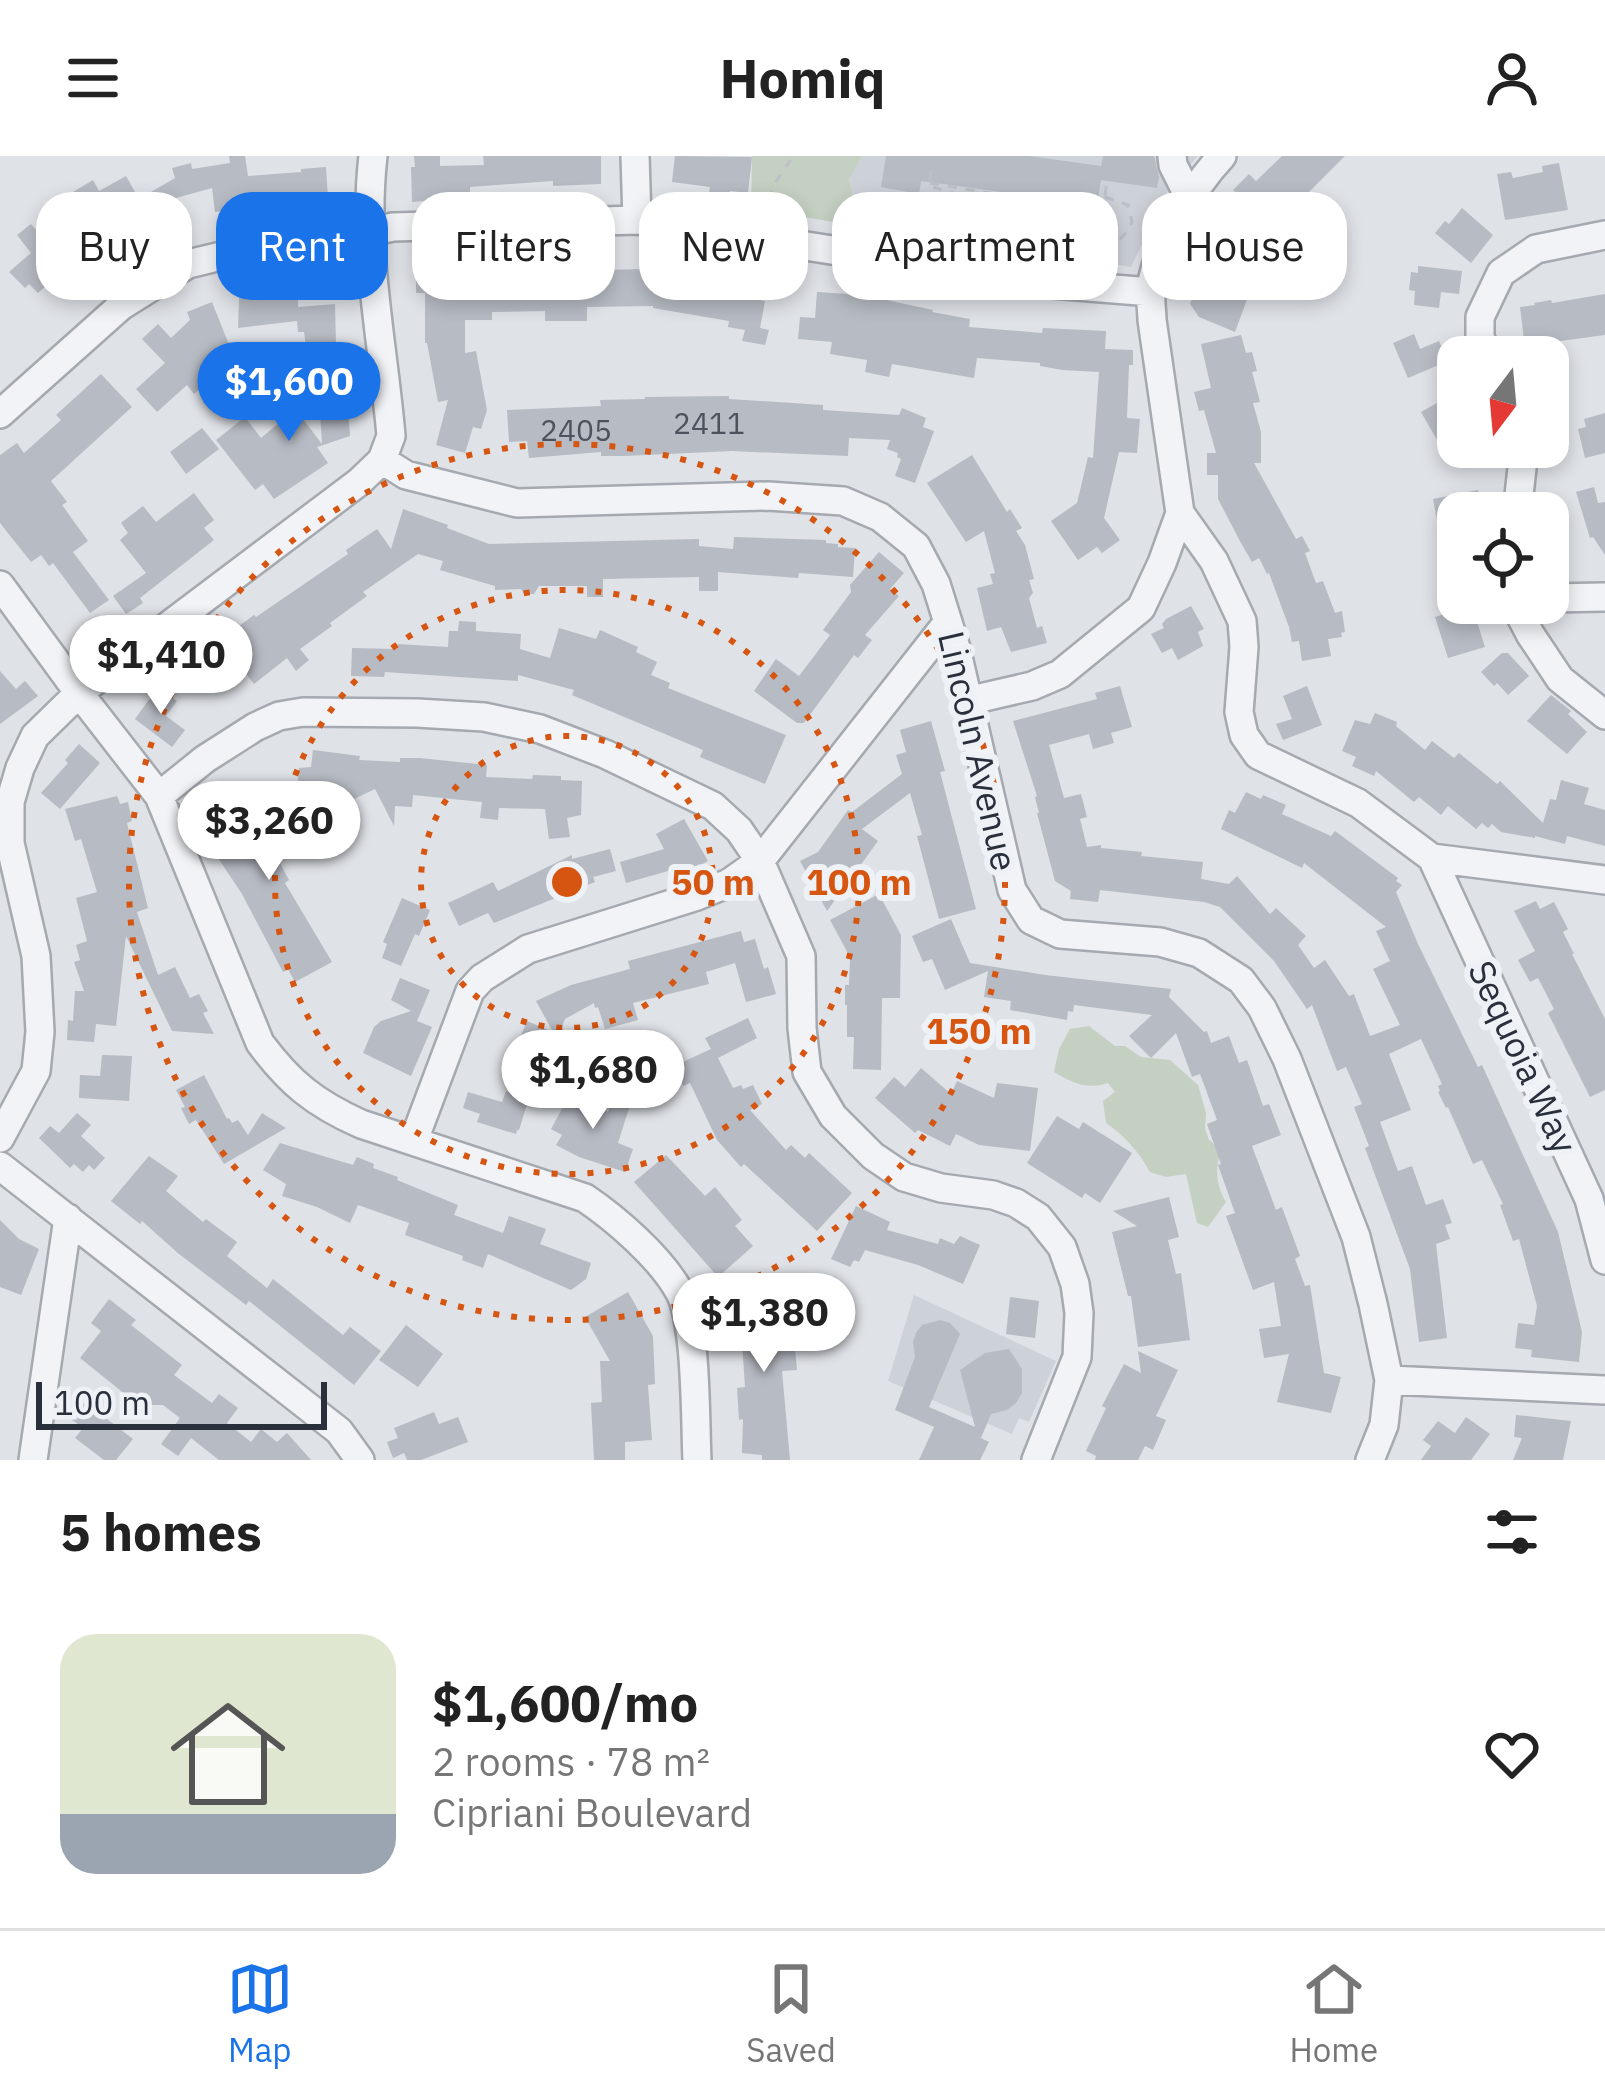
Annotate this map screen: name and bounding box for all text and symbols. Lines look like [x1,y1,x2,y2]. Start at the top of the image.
text: Homiq [719,43,886,113]
icon: menu [60,45,126,111]
icon: person [1479,45,1545,111]
chip: Buy [36,192,192,300]
chip: Rent [216,192,388,300]
chip: Filters [412,192,615,300]
chip: New [639,192,808,300]
chip: Apartment [832,192,1118,300]
chip: House [1142,192,1347,300]
north arrow [1437,336,1569,468]
map controls [1437,336,1569,624]
pin: $1,600 [191,342,387,444]
text: $1,600 [224,355,354,406]
house number: 2411 [673,403,745,442]
house number: 2405 [540,410,612,449]
button: locate [1437,492,1569,624]
pin: $1,410 [63,615,259,717]
street label: Lincoln Avenue [928,626,1029,875]
text: $1,410 [96,628,226,679]
pin: $3,260 [171,781,367,883]
text: $3,260 [204,794,334,845]
text: 50 m [671,858,755,905]
text: 100 m [806,858,912,905]
centre of rings [546,861,588,903]
street label: Sequoia Way [1458,953,1589,1161]
text: 150 m [926,1007,1032,1054]
pin: $1,680 [495,1030,691,1132]
text: $1,680 [528,1043,658,1094]
pin: $1,380 [666,1273,862,1375]
text: $1,380 [699,1286,829,1337]
scale bar [36,1376,327,1429]
text: 100 m [54,1381,150,1424]
text: 5 homes [60,1499,262,1565]
icon: filters [1479,1499,1545,1565]
text: $1,600/mo [432,1670,698,1736]
icon: home [156,1682,300,1826]
icon: heart [1479,1721,1545,1787]
text: 2 rooms · 78 m² [432,1736,710,1787]
text: Cipriani Boulevard [432,1787,752,1838]
tab: Map [227,1956,293,2071]
tab: Saved [746,1956,836,2071]
tab: Home [1289,1956,1378,2071]

